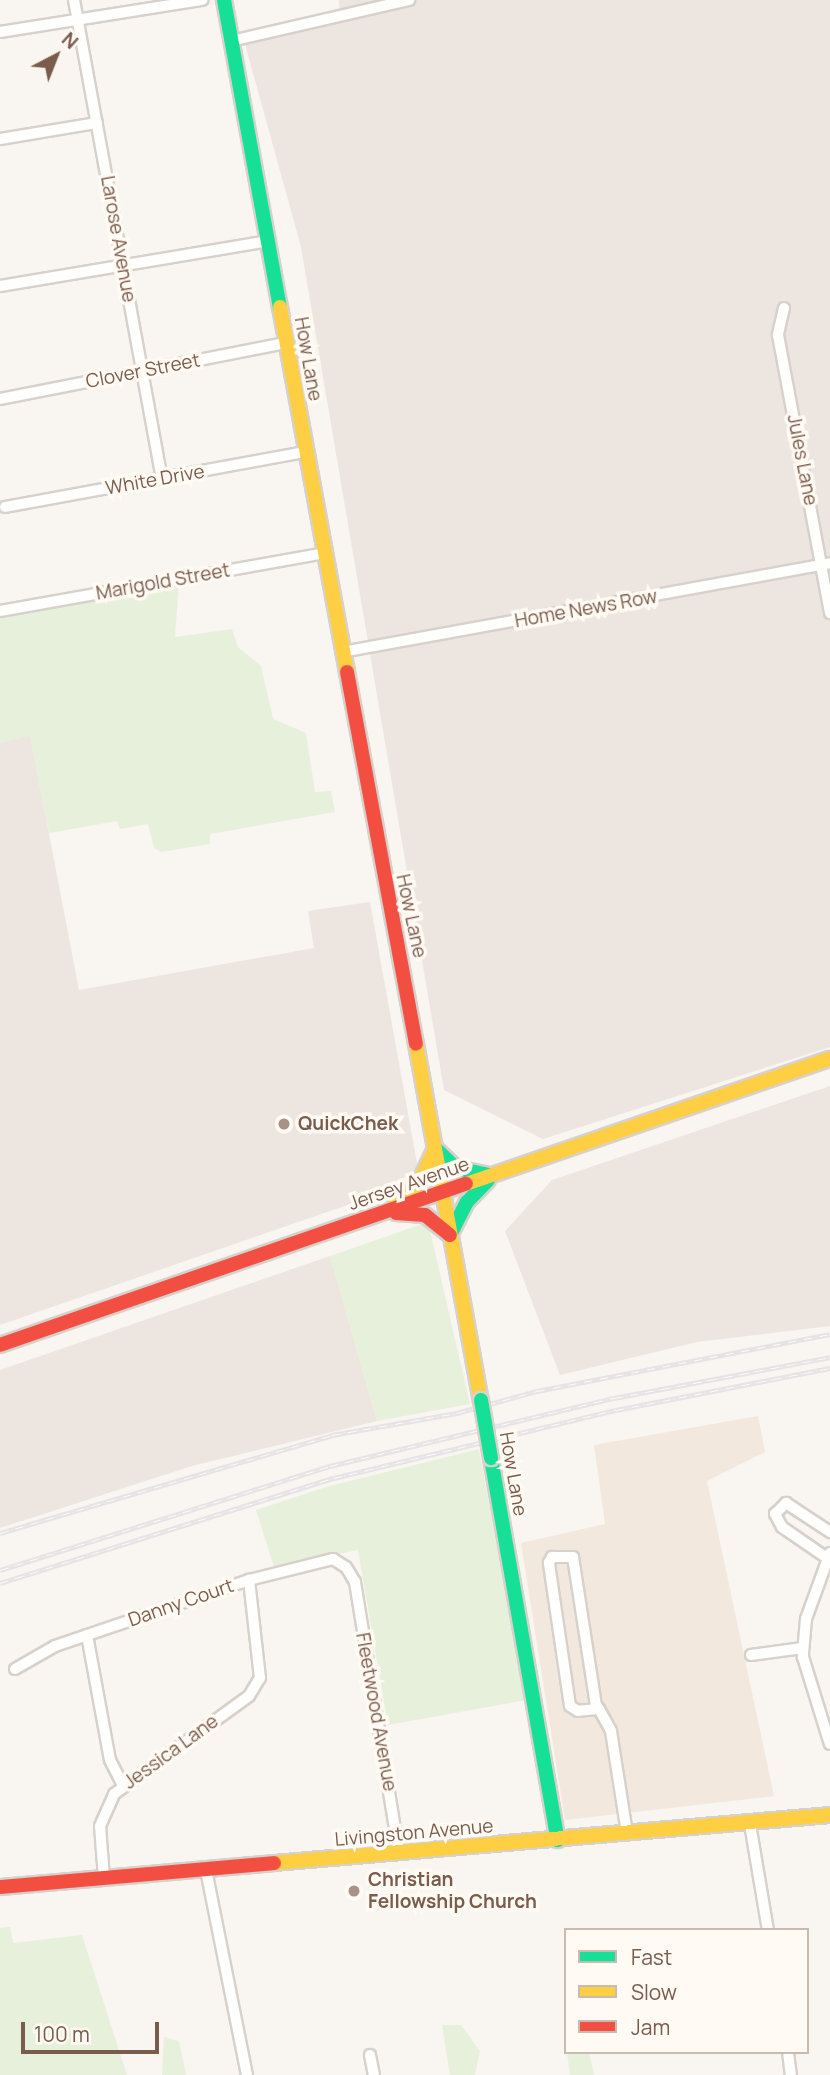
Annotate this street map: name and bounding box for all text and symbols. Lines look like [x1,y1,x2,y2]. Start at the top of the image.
north arrow [21,21,91,91]
text: N [56,26,84,55]
street label: Larose Avenue [96,174,140,304]
street label: How Lane [289,315,327,403]
street label: Clover Street [84,349,202,393]
street label: Jules Lane [782,413,822,507]
street label: White Drive [104,460,206,500]
street label: Marigold Street [94,559,232,605]
street label: Home News Row [513,585,659,633]
street label: How Lane [391,872,431,960]
place label: QuickChek [298,1113,398,1135]
marker: QuickChek [276,1116,292,1132]
street label: Jersey Avenue [346,1153,472,1215]
street label: How Lane [494,1430,532,1518]
street label: Danny Court [125,1574,237,1632]
street label: Fleetwood Avenue [351,1631,401,1793]
street label: Jessica Lane [119,1710,223,1794]
street label: Livingston Avenue [334,1815,494,1851]
place label: Christian Fellowship Church [368,1869,537,1913]
marker: Christian Fellowship Church [346,1883,362,1899]
legend [564,1928,809,2054]
text: Fast [631,1943,672,1971]
text: Slow [631,1978,677,2006]
scale bar [24,2008,163,2052]
text: Jam [631,2013,670,2041]
text: 100 m [34,2020,90,2048]

